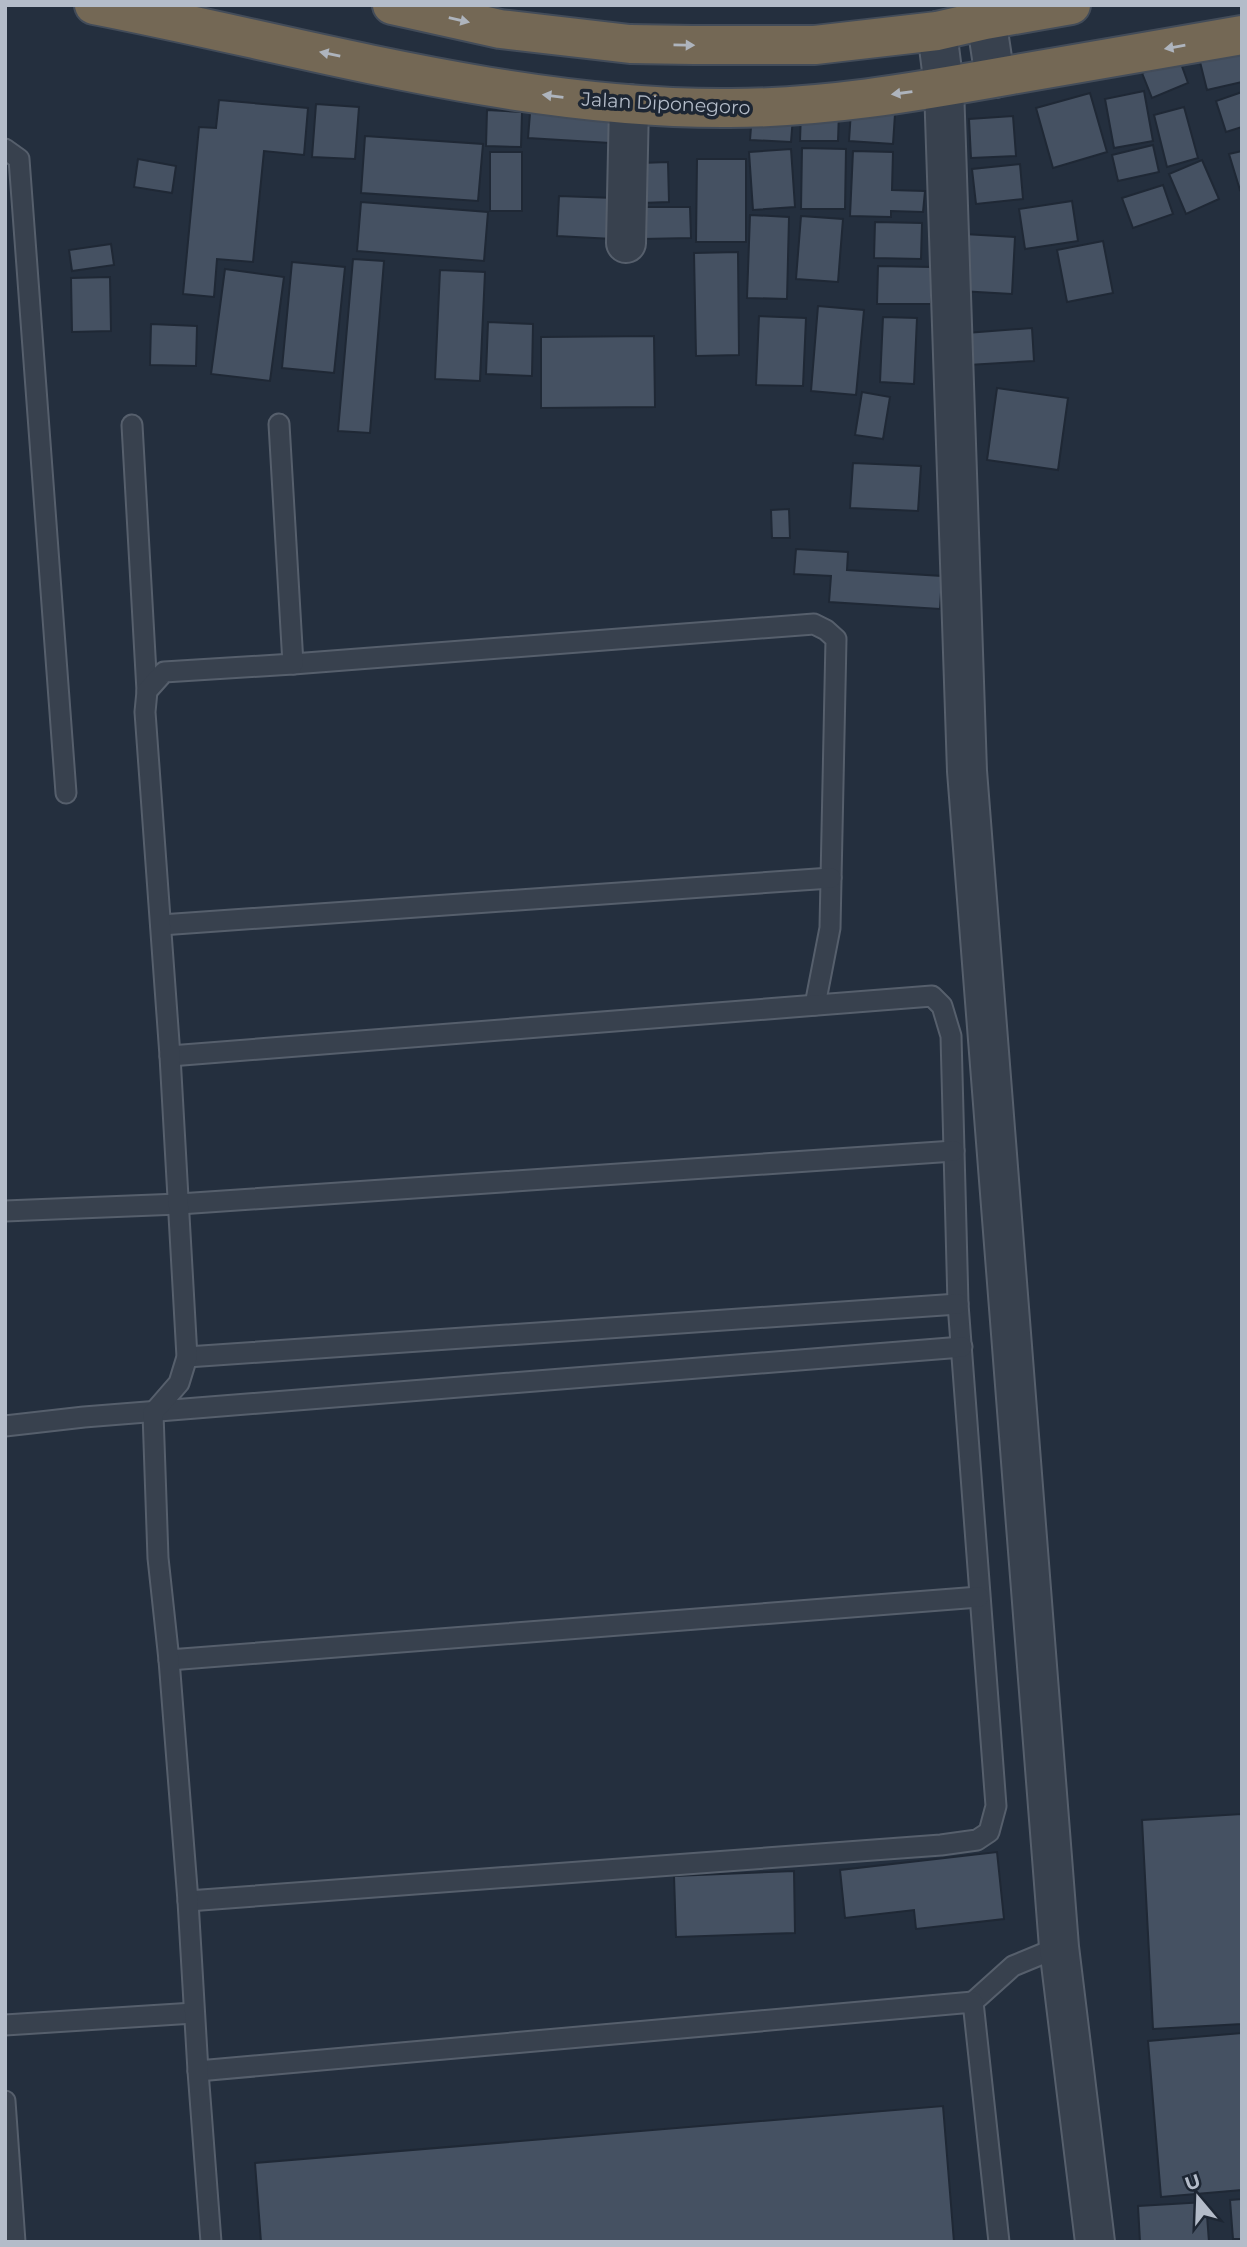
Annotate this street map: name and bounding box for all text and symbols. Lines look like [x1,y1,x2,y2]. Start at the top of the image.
one-way arrow [448,15,470,26]
one-way arrow [674,39,696,51]
one-way arrow [1163,42,1185,53]
one-way arrow [319,49,341,60]
street label: Jalan Diponegoro [580,88,751,119]
one-way arrow [891,88,913,99]
one-way arrow [542,90,564,101]
north arrow [1163,2163,1233,2233]
text: U [1182,2169,1203,2196]

